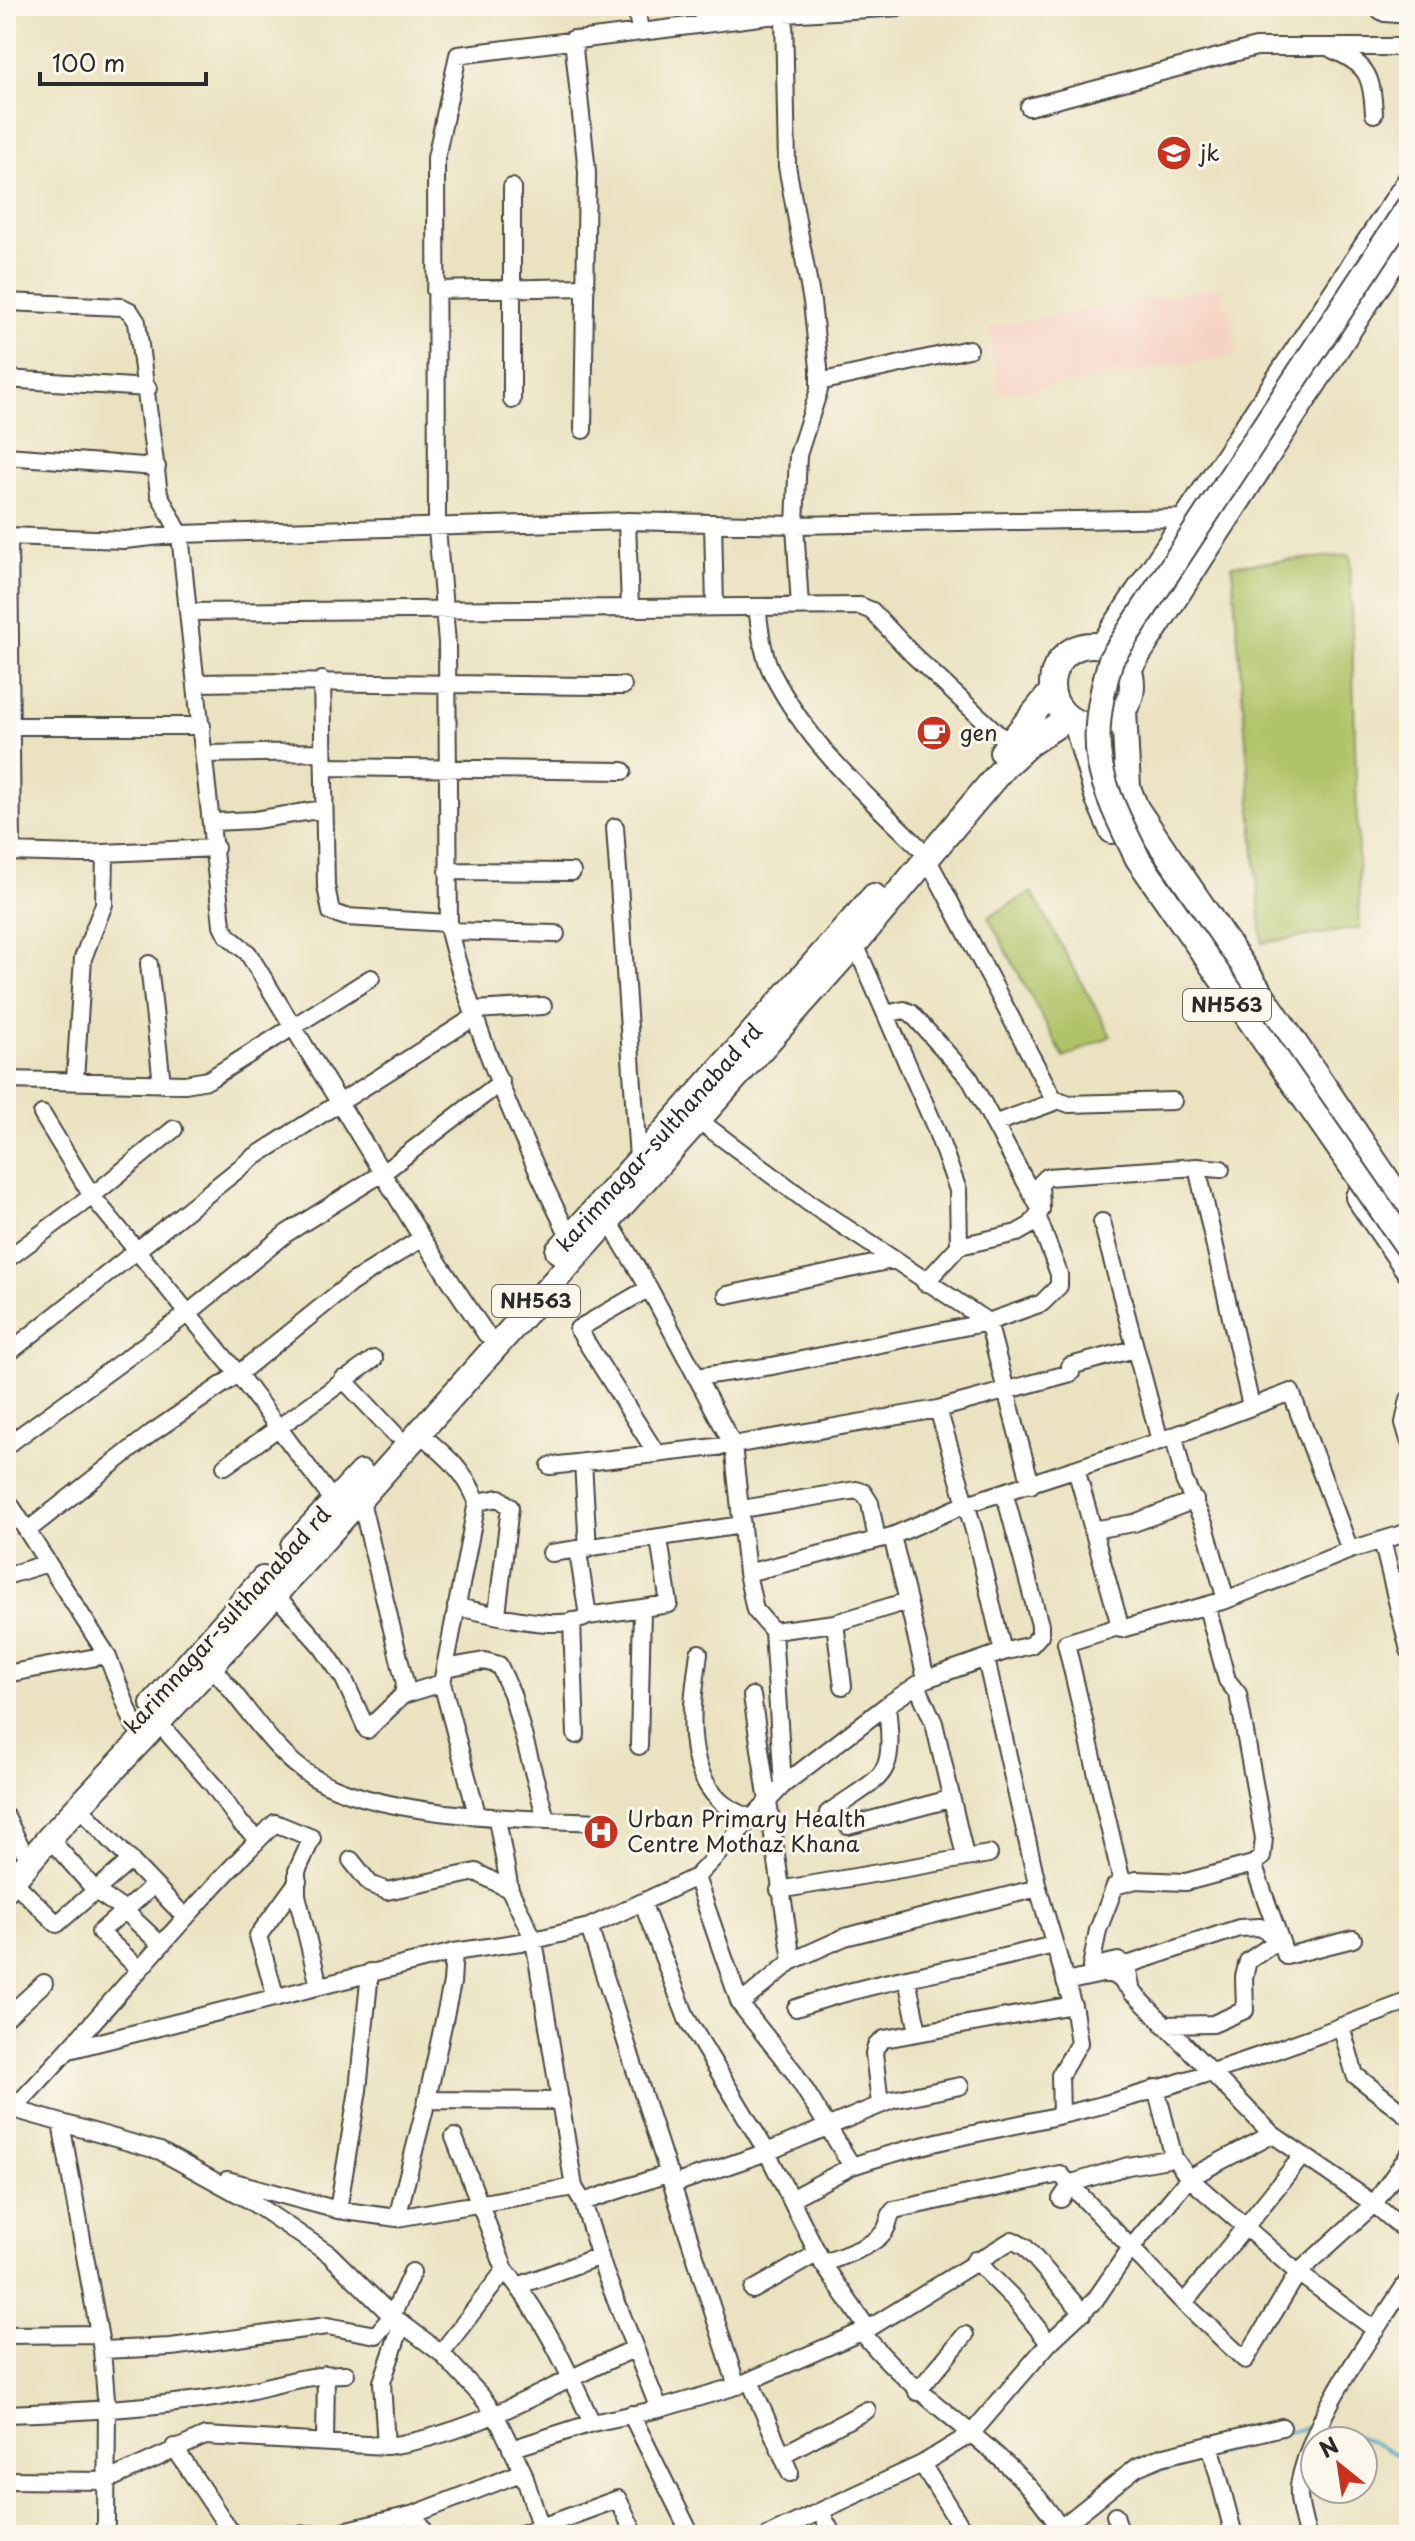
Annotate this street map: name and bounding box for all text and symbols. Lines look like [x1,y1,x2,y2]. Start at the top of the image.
scale bar [40,36,206,86]
text: 100 m [52,44,125,80]
school or university icon: jk [1155,134,1193,172]
place label: jk [1198,135,1220,168]
cafe icon: gen [915,714,953,752]
place label: gen [960,715,997,748]
road number: NH563 [1183,989,1271,1021]
street label: karimnagar-sulthanabad rd [547,1015,769,1258]
road number: NH563 [492,1285,580,1317]
street label: karimnagar-sulthanabad rd [115,1498,337,1740]
place label: Urban Primary Health Centre Mothaz Khana [627,1801,866,1859]
hospital icon: Urban Primary Health Centre Mothaz Khana [582,1813,620,1851]
north arrow [1299,2425,1379,2505]
text: N [1312,2428,1344,2465]

